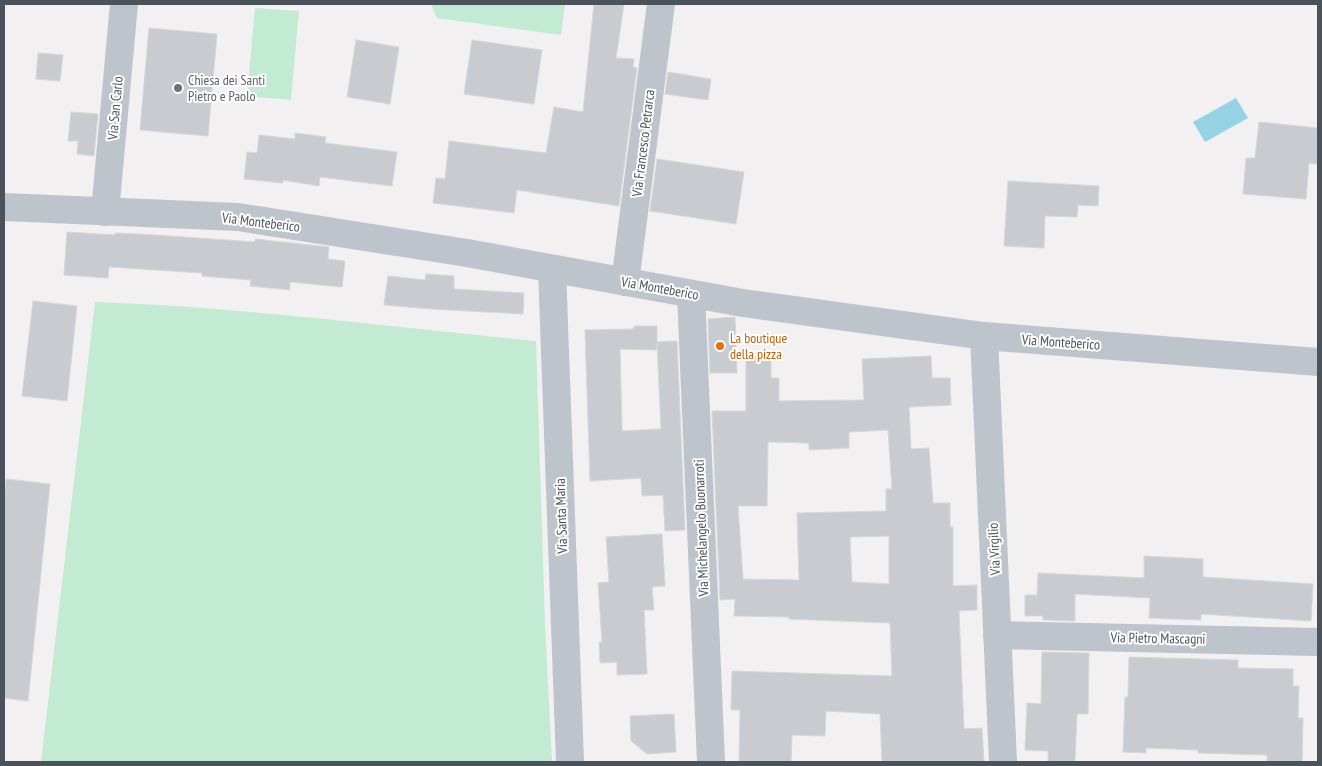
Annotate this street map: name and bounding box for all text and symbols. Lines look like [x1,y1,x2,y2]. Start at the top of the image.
place label: Chiesa dei Santi Pietro e Paolo [188,71,265,105]
street label: Via San Carlo [103,75,127,142]
marker: Chiesa dei Santi Pietro e Paolo [172,82,184,94]
street label: Via Francesco Petrarca [627,88,659,199]
street label: Via Monteberico [220,208,301,236]
street label: Via Monteberico [619,272,700,304]
place label: La boutique della pizza [730,329,787,363]
street label: Via Monteberico [1020,330,1101,354]
marker: La boutique della pizza [714,340,726,352]
street label: Via Michelangelo Buonarroti [690,459,712,598]
street label: Via Santa Maria [551,478,571,555]
street label: Via Virgilio [984,522,1004,577]
street label: Via Pietro Mascagni [1109,628,1206,648]

